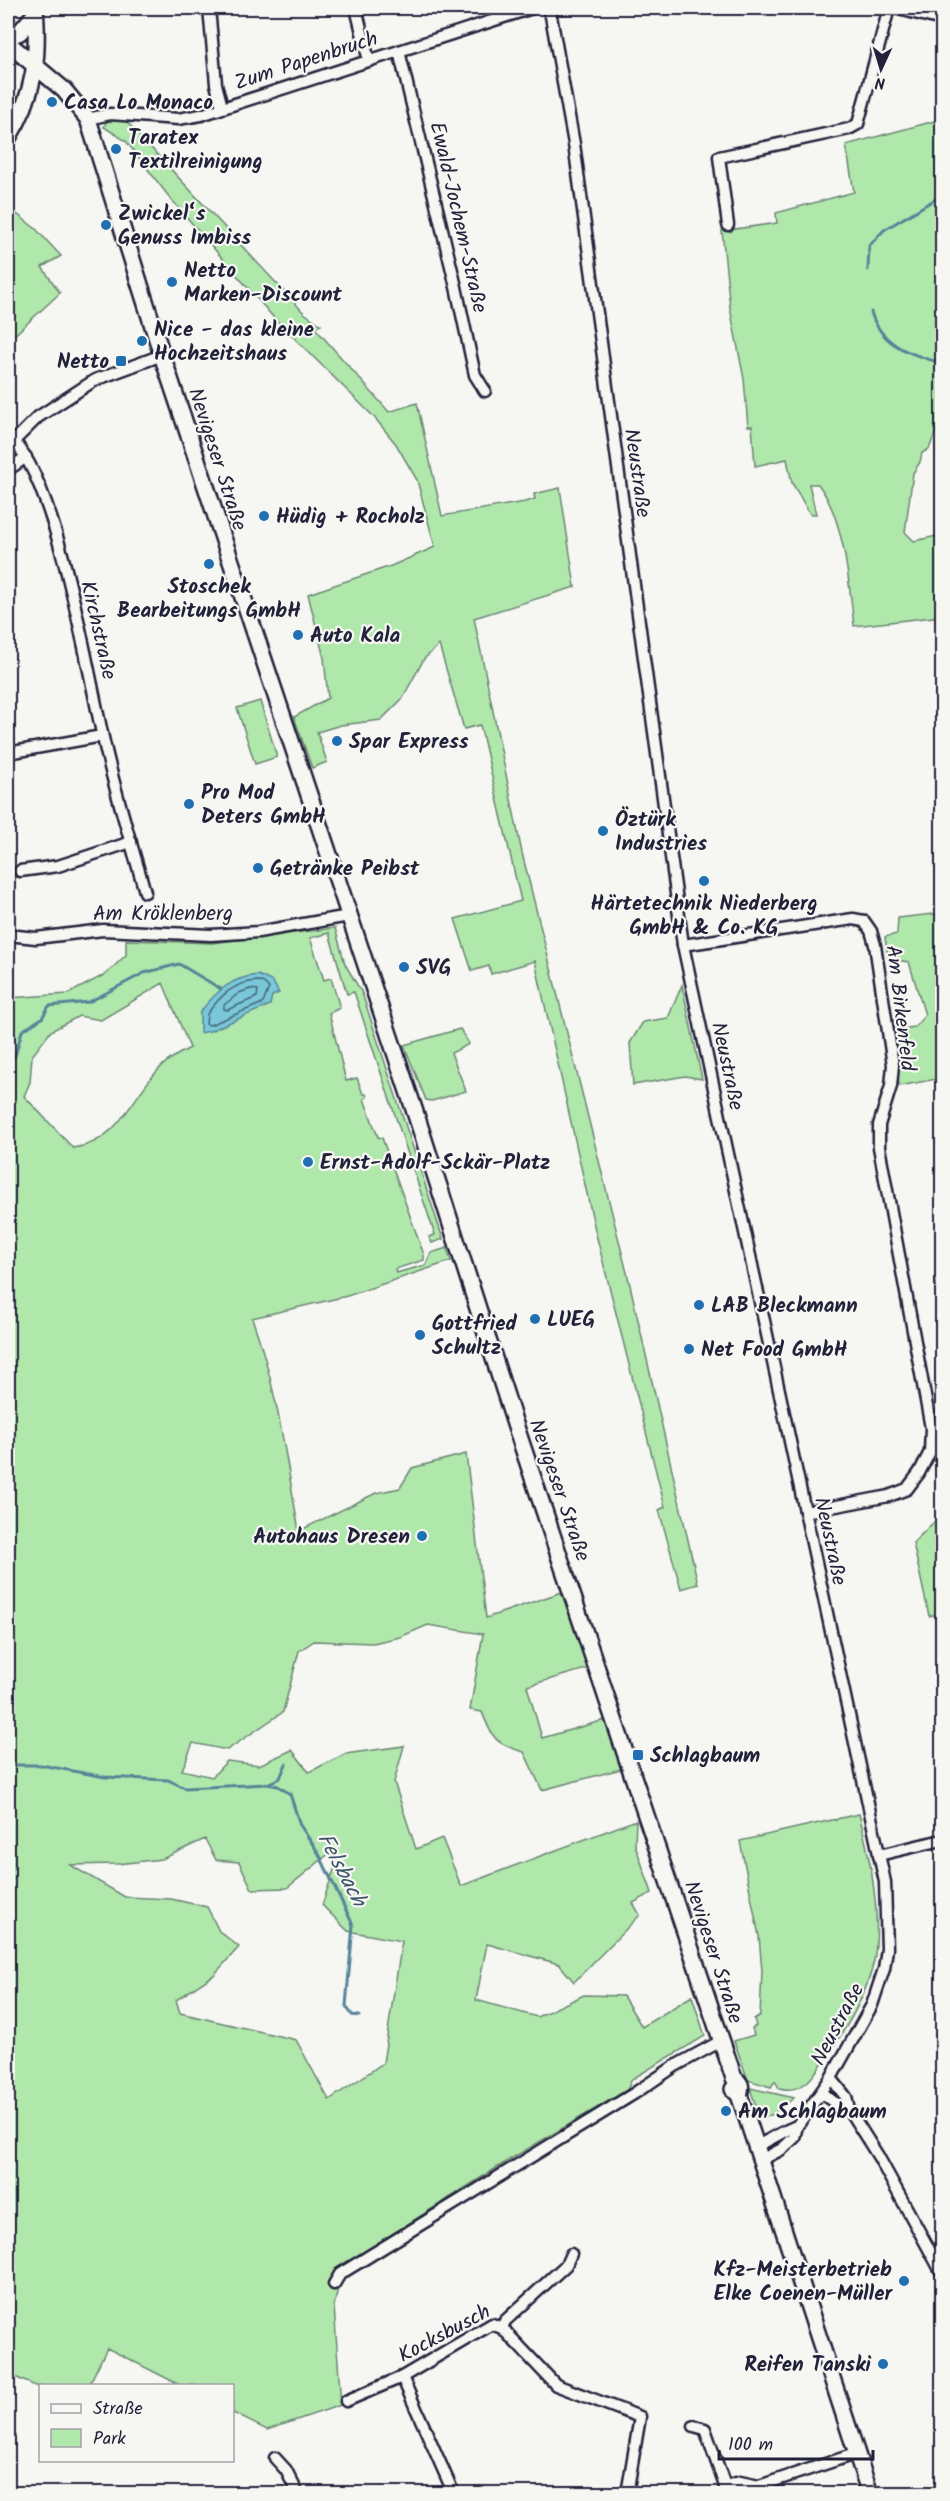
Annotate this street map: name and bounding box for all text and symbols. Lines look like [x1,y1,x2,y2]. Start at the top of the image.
street label: Zum Papenbruch [231,23,382,100]
north arrow [851,39,911,99]
text: N [874,70,886,95]
place label: Casa Lo Monaco [64,87,213,120]
marker: Casa Lo Monaco [45,95,59,109]
street label: Ewald-Jochem-Straße [420,119,496,317]
place label: Taratex Textilreinigung [128,122,263,179]
marker: Taratex Textilreinigung [109,142,123,156]
place label: Zwickel‘s Genuss Imbiss [118,198,251,255]
marker: Zwickel‘s Genuss Imbiss [99,218,113,232]
place label: Netto Marken-Discount [184,255,343,312]
marker: Netto Marken-Discount [165,275,179,289]
place label: Nice - das kleine Hochzeitshaus [154,314,314,371]
marker: Nice - das kleine Hochzeitshaus [135,334,149,348]
place label: Netto [57,346,109,379]
marker: Netto [114,354,128,368]
street label: Nevigeser Straße [178,384,255,536]
street label: Neustraße [614,427,659,520]
place label: Hüdig + Rocholz [276,501,425,534]
marker: Hüdig + Rocholz [257,509,271,523]
marker: Stoschek Bearbeitungs GmbH [202,557,216,571]
place label: Stoschek Bearbeitungs GmbH [117,571,301,628]
street label: Kirchstraße [70,578,125,684]
place label: Auto Kala [310,620,401,653]
marker: Auto Kala [291,628,305,642]
place label: Spar Express [349,726,469,759]
marker: Spar Express [330,734,344,748]
place label: Pro Mod Deters GmbH [201,777,326,834]
marker: Pro Mod Deters GmbH [182,797,196,811]
place label: Öztürk Industries [615,804,707,861]
marker: Öztürk Industries [596,824,610,838]
place label: Getränke Peibst [270,853,420,886]
marker: Getränke Peibst [251,861,265,875]
marker: Härtetechnik Niederberg GmbH & Co. KG [697,874,711,888]
place label: Härtetechnik Niederberg GmbH & Co. KG [590,888,818,945]
street label: Am Kröklenberg [93,898,233,931]
street label: Am Birkenfeld [875,943,924,1074]
place label: SVG [416,952,451,985]
marker: SVG [397,960,411,974]
street label: Neustraße [701,1019,752,1114]
place label: Ernst-Adolf-Sckär-Platz [320,1147,550,1180]
marker: Ernst-Adolf-Sckär-Platz [301,1155,315,1169]
place label: LAB Bleckmann [711,1290,858,1323]
marker: LAB Bleckmann [692,1298,706,1312]
place label: LUEG [547,1304,595,1337]
place label: Gottfried Schultz [432,1308,517,1365]
marker: LUEG [528,1312,542,1326]
marker: Gottfried Schultz [413,1328,427,1342]
place label: Net Food GmbH [701,1334,848,1367]
marker: Net Food GmbH [682,1342,696,1356]
street label: Nevigeser Straße [519,1415,599,1567]
street label: Neustraße [804,1494,855,1589]
place label: Autohaus Dresen [253,1521,410,1554]
marker: Autohaus Dresen [415,1529,429,1543]
place label: Schlagbaum [650,1740,760,1773]
marker: Schlagbaum [631,1748,645,1762]
water label: Felsbach [307,1827,376,1915]
street label: Nevigeser Straße [674,1877,751,2029]
street label: Neustraße [803,1977,874,2072]
place label: Am Schlagbaum [738,2096,887,2129]
marker: Am Schlagbaum [719,2104,733,2118]
place label: Kfz-Meisterbetrieb Elke Coenen-Müller [713,2254,893,2311]
marker: Kfz-Meisterbetrieb Elke Coenen-Müller [897,2274,911,2288]
street label: Kocksbusch [392,2296,497,2373]
place label: Reifen Tanski [744,2349,872,2382]
marker: Reifen Tanski [876,2357,890,2371]
legend [39,2384,234,2462]
text: Straße [93,2395,143,2424]
scale bar [719,2423,874,2461]
text: Park [93,2425,126,2454]
text: 100 m [728,2431,773,2460]

